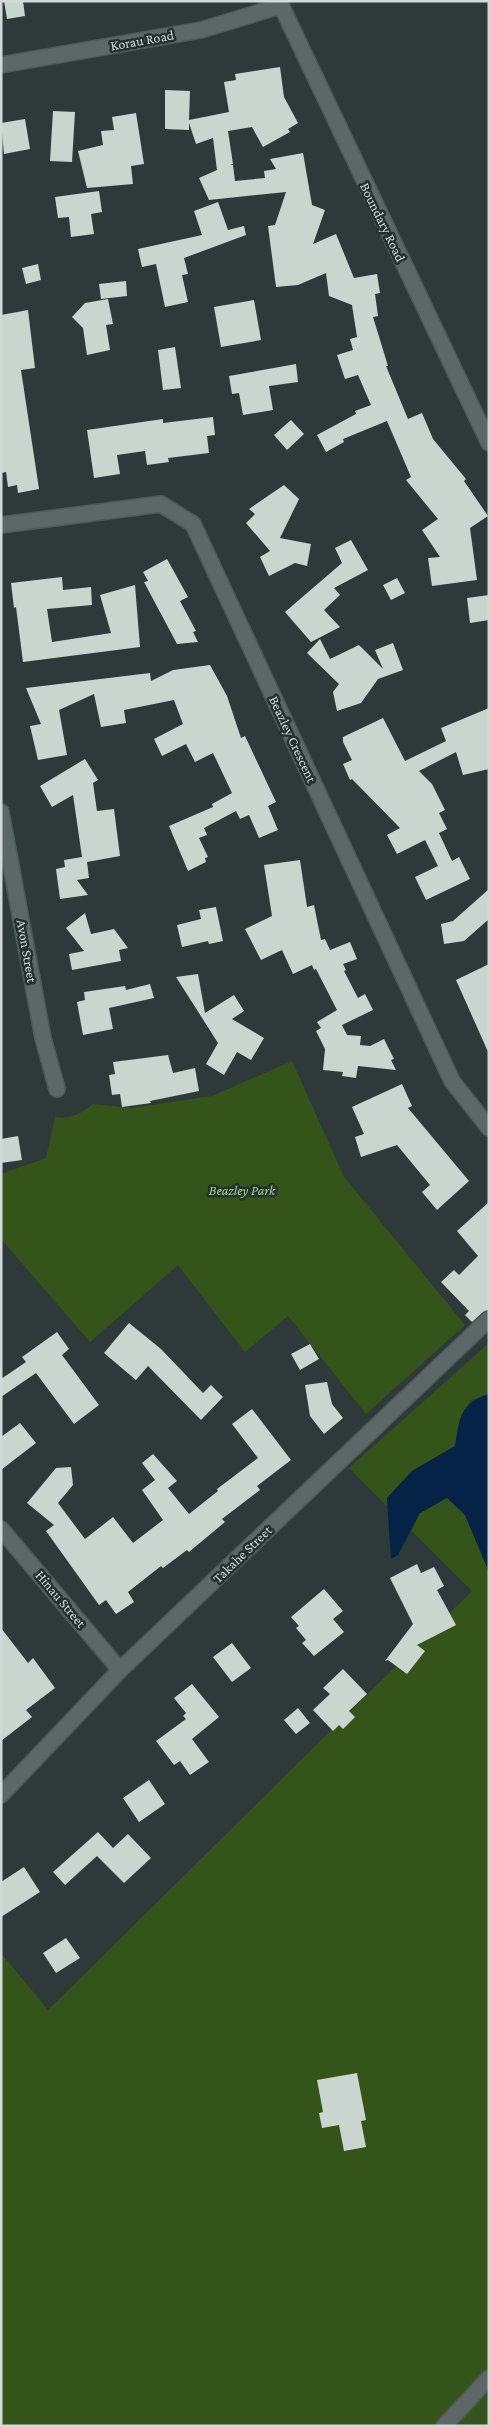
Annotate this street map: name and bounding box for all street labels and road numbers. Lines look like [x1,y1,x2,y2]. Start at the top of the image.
street label: Korau Road [109,26,176,53]
street label: Boundary Road [357,180,409,265]
street label: Beazley Crescent [266,693,320,785]
street label: Avon Street [14,918,40,984]
street label: Takahe Street [209,1522,275,1586]
street label: Hinau Street [32,1567,90,1631]

